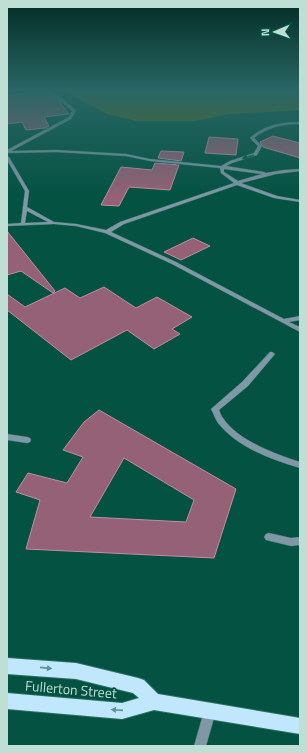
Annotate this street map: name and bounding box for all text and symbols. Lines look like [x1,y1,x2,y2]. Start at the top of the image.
north arrow [255,12,295,52]
text: N [257,28,273,36]
one-way arrow [241,154,253,160]
one-way arrow [40,665,52,672]
street label: Fullerton Street [24,675,118,703]
one-way arrow [111,707,123,714]

